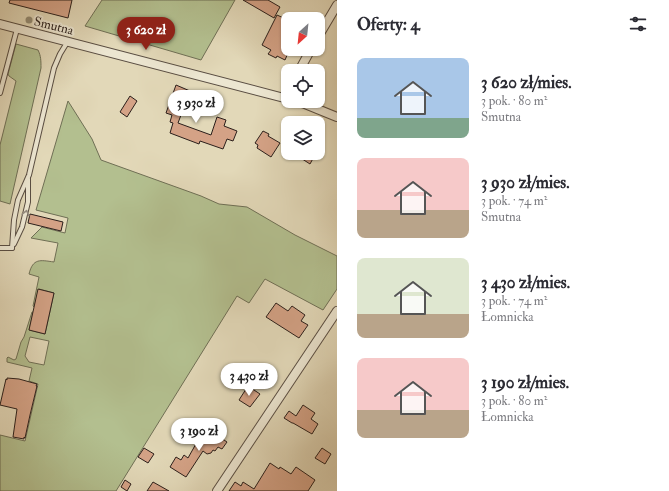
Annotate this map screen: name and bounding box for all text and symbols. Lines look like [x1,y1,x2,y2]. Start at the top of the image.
north arrow [281,12,325,56]
map controls [281,12,325,160]
street label: Smutna [32,13,76,39]
icon: filters [627,13,649,35]
text: Oferty: 4 [357,14,420,35]
pin: 3 620 zł [105,17,187,51]
text: 3 620 zł [126,22,166,38]
button: locate [281,64,325,108]
text: 3 620 zł/mies. [481,72,571,93]
icon: home [389,74,437,122]
pin: 3 930 zł [155,90,237,124]
text: 3 pok. · 80 m² [481,93,548,109]
text: 3 930 zł [177,95,215,111]
text: Smutna [481,109,521,125]
button: layers [281,116,325,160]
text: 3 930 zł/mies. [481,172,570,193]
icon: home [389,174,437,222]
text: 3 pok. · 74 m² [481,193,547,209]
text: Smutna [481,209,521,225]
one-way arrow [21,210,29,216]
text: 3 430 zł/mies. [481,272,570,293]
icon: home [389,274,437,322]
text: 3 pok. · 74 m² [481,293,547,309]
text: Łomnicka [481,309,534,325]
pin: 3 430 zł [208,363,290,397]
text: 3 430 zł [230,368,268,384]
text: 3 190 zł/mies. [481,372,569,393]
icon: home [389,374,437,422]
text: 3 pok. · 80 m² [481,393,548,409]
text: Łomnicka [481,409,534,425]
pin: 3 190 zł [158,418,240,452]
text: 3 190 zł [180,423,218,439]

